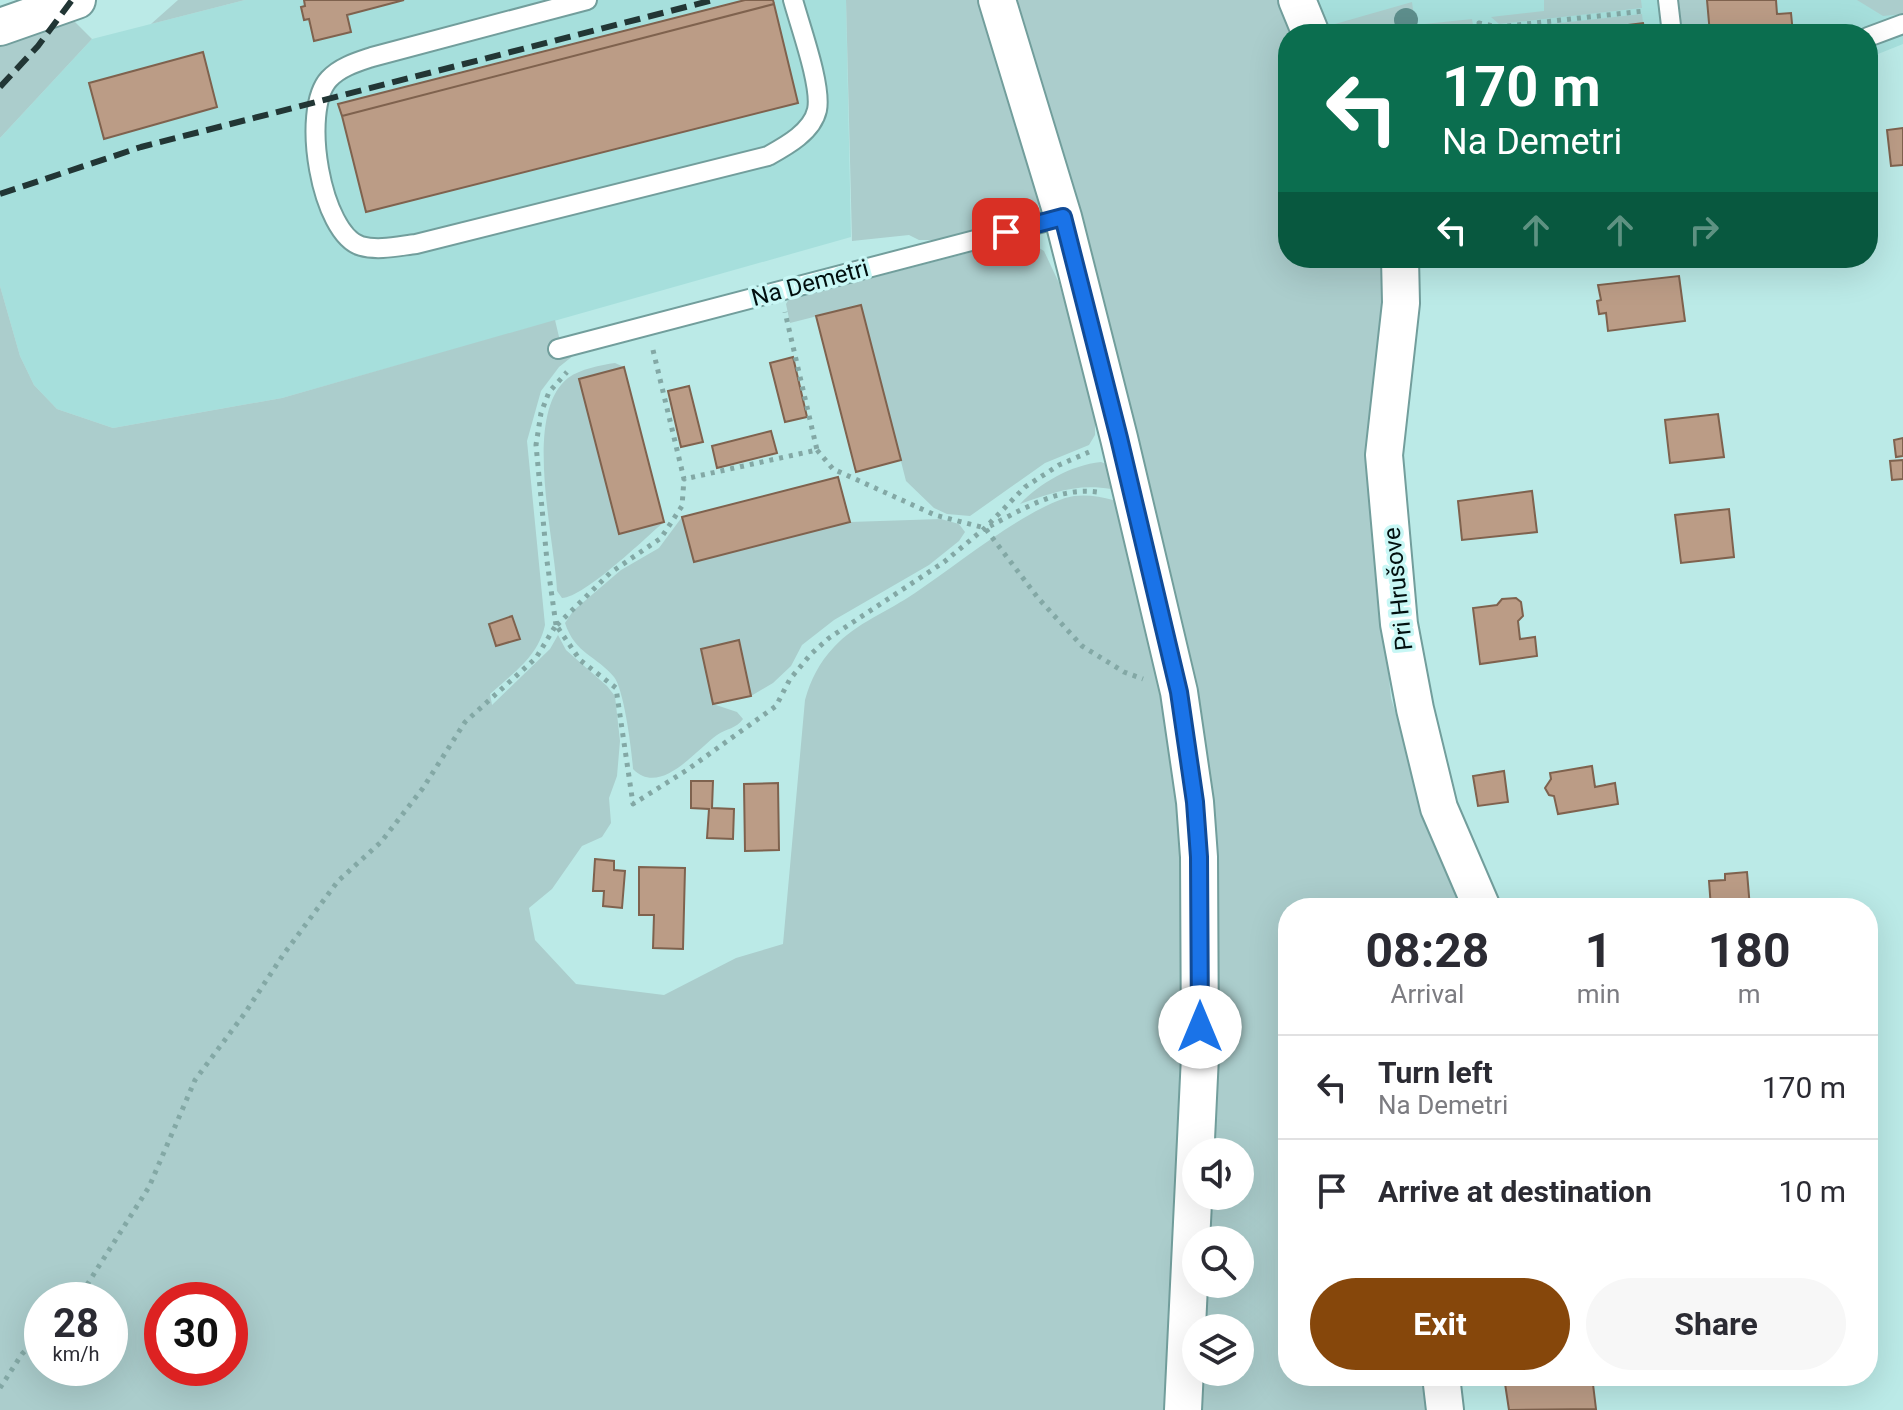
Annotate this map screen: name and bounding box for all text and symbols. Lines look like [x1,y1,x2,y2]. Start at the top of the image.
text: 170 m [1442,54,1601,120]
icon: left [1310,56,1414,160]
text: Na Demetri [1442,121,1622,163]
pin [972,198,1040,266]
icon: left [1430,208,1474,252]
icon: ahead [1514,208,1558,252]
icon: ahead [1598,208,1642,252]
icon: right [1682,208,1726,252]
icon: arrive [984,210,1028,254]
street label: Na Demetri [748,254,872,312]
street label: Pri Hrušove [1378,526,1418,652]
text: 08:28 [1366,922,1489,979]
text: 1 [1585,922,1612,979]
text: 180 [1708,922,1790,979]
text: Arrival [1391,979,1464,1009]
text: min [1577,979,1620,1009]
text: m [1738,979,1761,1009]
position arrow [1158,985,1242,1069]
text: Turn left [1378,1055,1493,1090]
icon: left [1310,1065,1354,1109]
text: 170 m [1762,1070,1846,1105]
text: Na Demetri [1378,1090,1508,1120]
map controls [1182,1138,1254,1386]
button: sound [1182,1138,1254,1210]
icon: arrive [1310,1169,1354,1213]
text: Arrive at destination [1378,1174,1652,1209]
text: 10 m [1779,1174,1846,1209]
button: search [1182,1226,1254,1298]
button: Exit [1310,1278,1570,1370]
button: Share [1586,1278,1846,1370]
speed limit sign: 30 [144,1282,248,1386]
text: 28 [53,1300,99,1347]
button: layers [1182,1314,1254,1386]
text: km/h [53,1342,99,1366]

